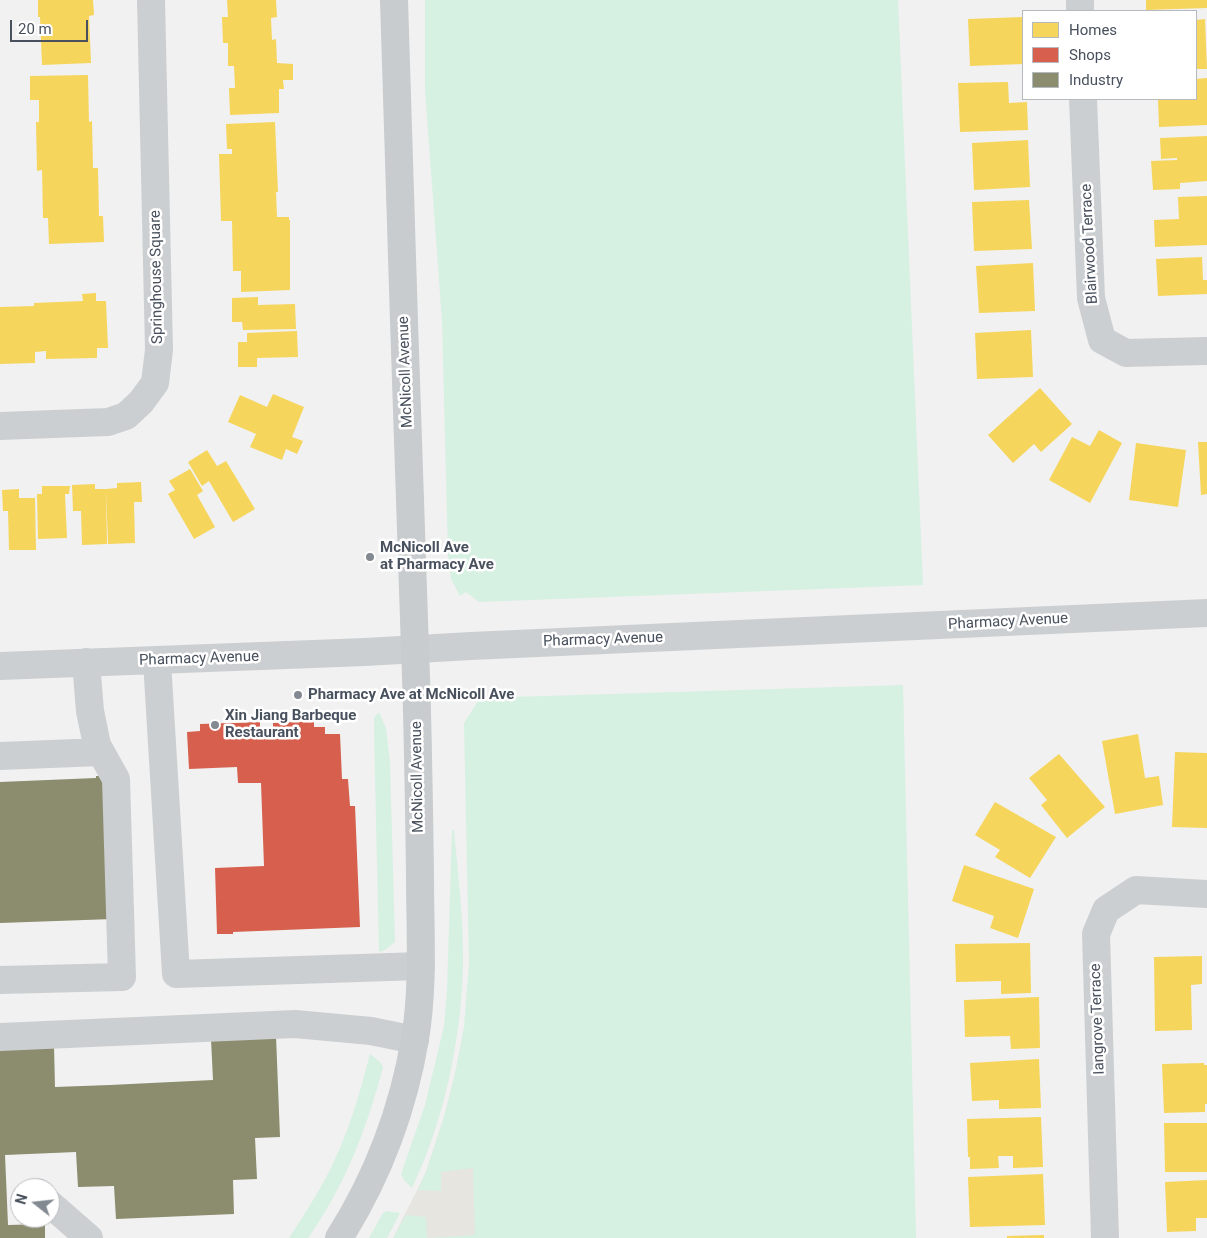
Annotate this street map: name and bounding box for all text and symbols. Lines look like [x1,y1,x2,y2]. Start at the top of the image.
scale bar [12,10,90,42]
legend [1022,10,1197,100]
text: 20 m [18,20,52,38]
text: Homes [1069,21,1117,39]
text: Shops [1069,46,1111,64]
text: Industry [1069,71,1123,89]
street label: Blairwood Terrace [1078,183,1102,305]
street label: Springhouse Square [147,210,167,344]
street label: McNicoll Avenue [395,316,417,428]
place label: McNicoll Ave at Pharmacy Ave [380,539,494,574]
marker: McNicoll Ave at Pharmacy Ave [364,551,376,563]
street label: Pharmacy Avenue [948,610,1068,634]
street label: Pharmacy Avenue [543,629,663,651]
street label: Pharmacy Avenue [139,648,259,670]
place label: Pharmacy Ave at McNicoll Ave [308,686,514,704]
marker: Pharmacy Ave at McNicoll Ave [292,689,304,701]
place label: Xin Jiang Barbeque Restaurant [225,707,356,742]
marker: Xin Jiang Barbeque Restaurant [209,719,221,731]
street label: McNicoll Avenue [408,721,428,833]
street label: Iangrove Terrace [1087,963,1109,1075]
north arrow [10,1178,60,1228]
text: N [12,1192,31,1206]

